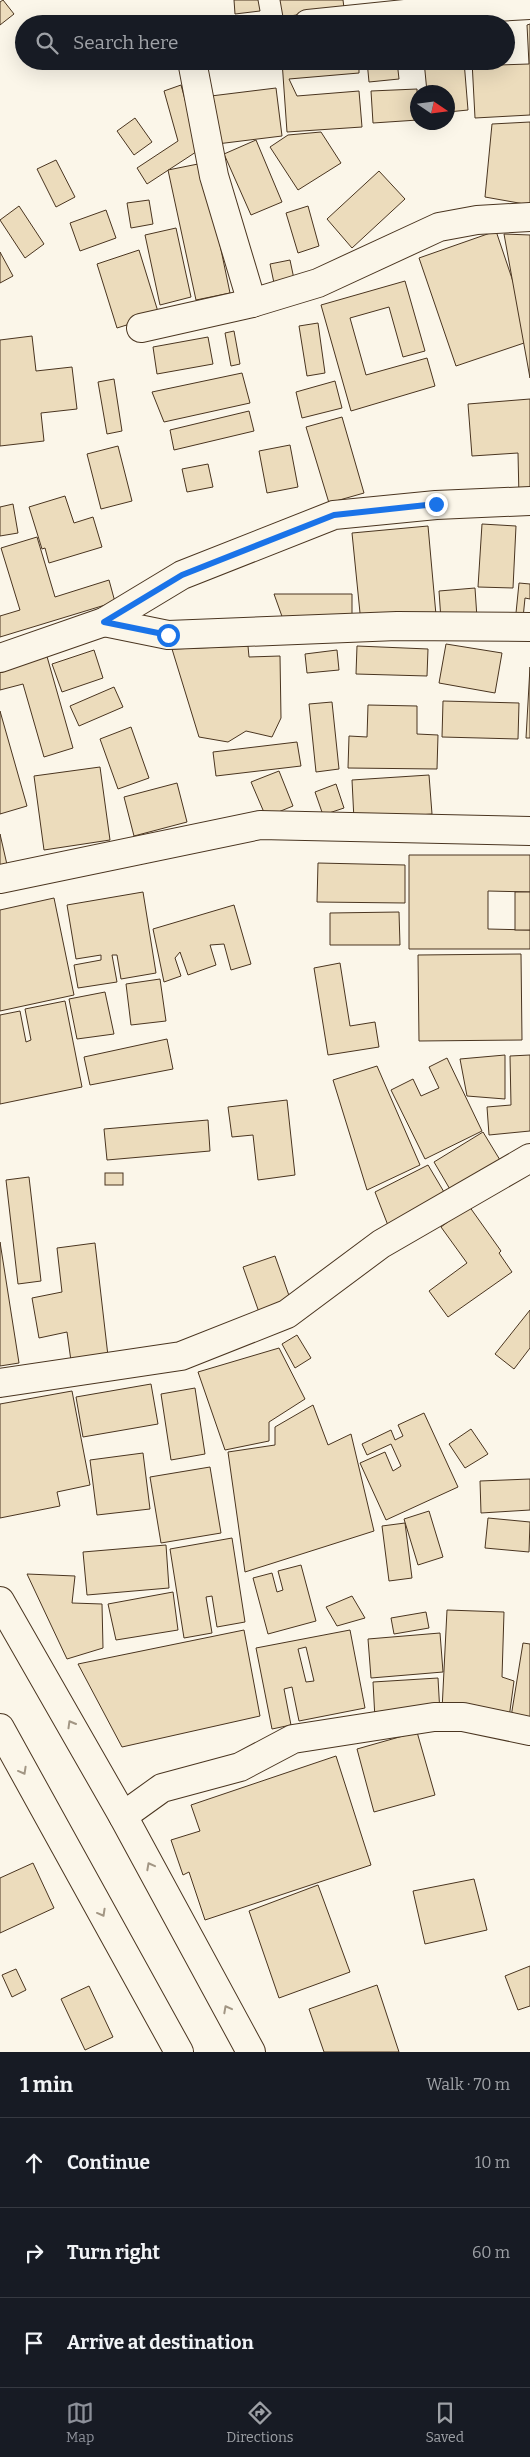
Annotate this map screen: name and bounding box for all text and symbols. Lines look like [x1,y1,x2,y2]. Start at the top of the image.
search box [15,15,515,70]
icon: search [33,29,61,57]
text: Search here [73,31,178,54]
north arrow [410,85,455,130]
route end [425,493,448,516]
route start [157,624,180,647]
one-way arrow [67,1721,77,1730]
one-way arrow [17,1766,27,1775]
one-way arrow [146,1862,156,1871]
one-way arrow [95,1908,105,1917]
one-way arrow [224,2005,234,2014]
text: 1 min [20,2072,73,2098]
text: Walk · 70 m [426,2075,510,2094]
icon: ahead [20,2149,48,2177]
text: Continue [67,2151,150,2174]
text: 10 m [475,2153,510,2172]
icon: right [20,2239,48,2267]
text: Turn right [67,2241,160,2264]
text: 60 m [472,2243,510,2262]
icon: arrive [20,2329,48,2357]
text: Arrive at destination [67,2331,254,2354]
tab: Map [66,2399,94,2446]
tab: Directions [226,2399,294,2446]
tab: Saved [426,2399,464,2446]

